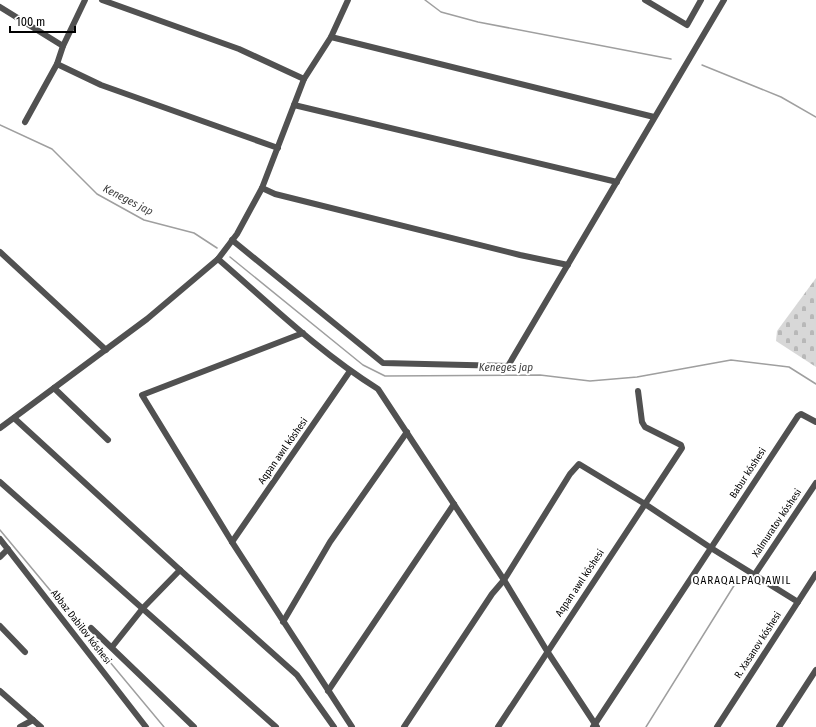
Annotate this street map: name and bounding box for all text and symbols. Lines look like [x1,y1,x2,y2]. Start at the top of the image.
scale bar [10,8,75,34]
text: 100 m [16,15,45,29]
water label: Keneges jap [101,182,155,218]
water label: Keneges jap [479,361,533,374]
street label: Aqpan awıl kóshesi [256,415,310,487]
street label: Babur kóshesi [727,445,769,501]
street label: Xalmuratov kóshesi [750,487,804,559]
street label: Aqpan awıl kóshesi [553,547,607,619]
district label: QARAQALPAQ AWIL [693,574,791,587]
street label: Abbaz Dabilov kóshesi [48,587,114,667]
street label: R. Xasanov kóshesi [732,609,784,681]

